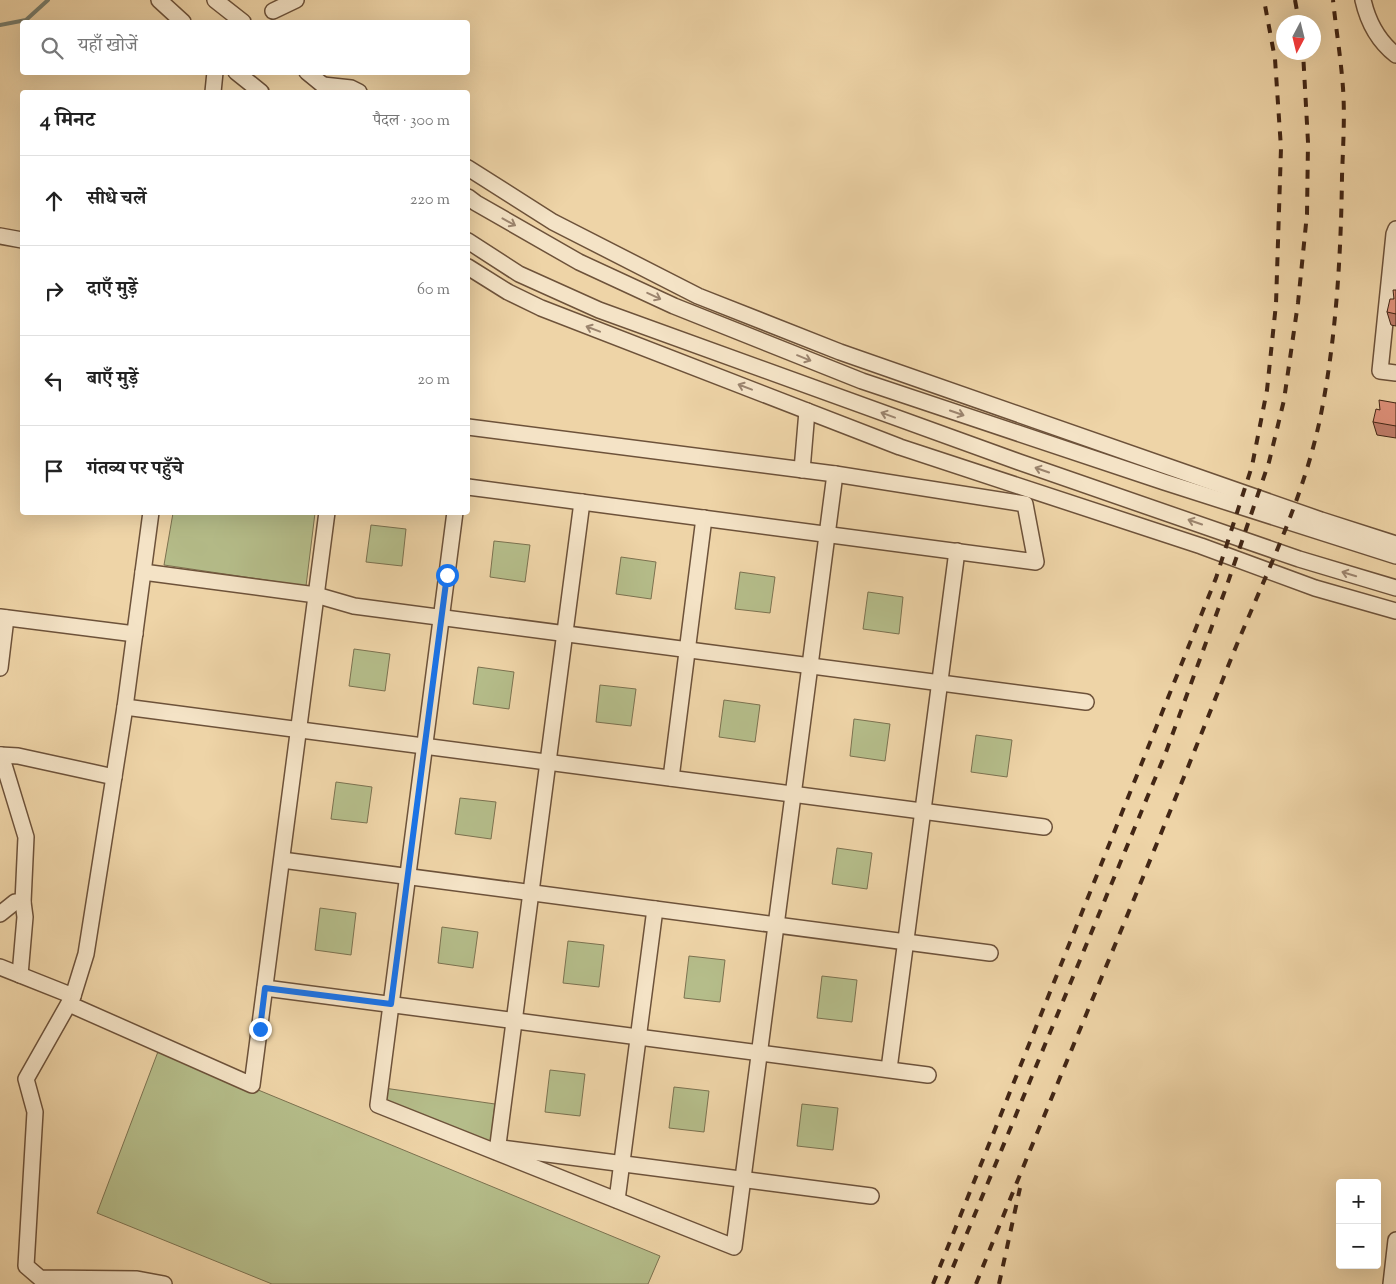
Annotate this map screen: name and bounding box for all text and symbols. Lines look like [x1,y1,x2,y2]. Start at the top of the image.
north arrow [1276,15,1321,60]
search box [20,20,470,75]
text: यहाँ खोजें [78,33,138,60]
icon: search [38,34,66,62]
text: 4 मिनट [40,106,95,136]
text: पैदल · 300 m [373,110,450,133]
text: सीधे चलें [87,186,146,213]
icon: ahead [40,187,68,215]
text: 220 m [410,189,450,212]
one-way arrow [502,218,516,228]
text: दाएँ मुड़ें [87,276,138,303]
icon: right [40,277,68,305]
text: 60 m [417,279,450,302]
one-way arrow [646,292,661,302]
one-way arrow [586,324,602,333]
one-way arrow [796,353,811,363]
text: बाएँ मुड़ें [87,366,138,393]
icon: left [40,367,68,395]
text: 20 m [417,369,450,392]
one-way arrow [738,382,753,391]
one-way arrow [949,409,964,418]
one-way arrow [881,410,897,419]
text: गंतव्य पर पहुँचे [87,456,183,483]
icon: arrive [40,457,68,485]
one-way arrow [1034,465,1050,474]
one-way arrow [1188,517,1204,526]
route start [436,564,459,587]
one-way arrow [1342,568,1358,578]
route end [249,1018,272,1041]
map controls [1336,1179,1381,1269]
button: + [1336,1179,1381,1224]
button: − [1336,1224,1381,1269]

